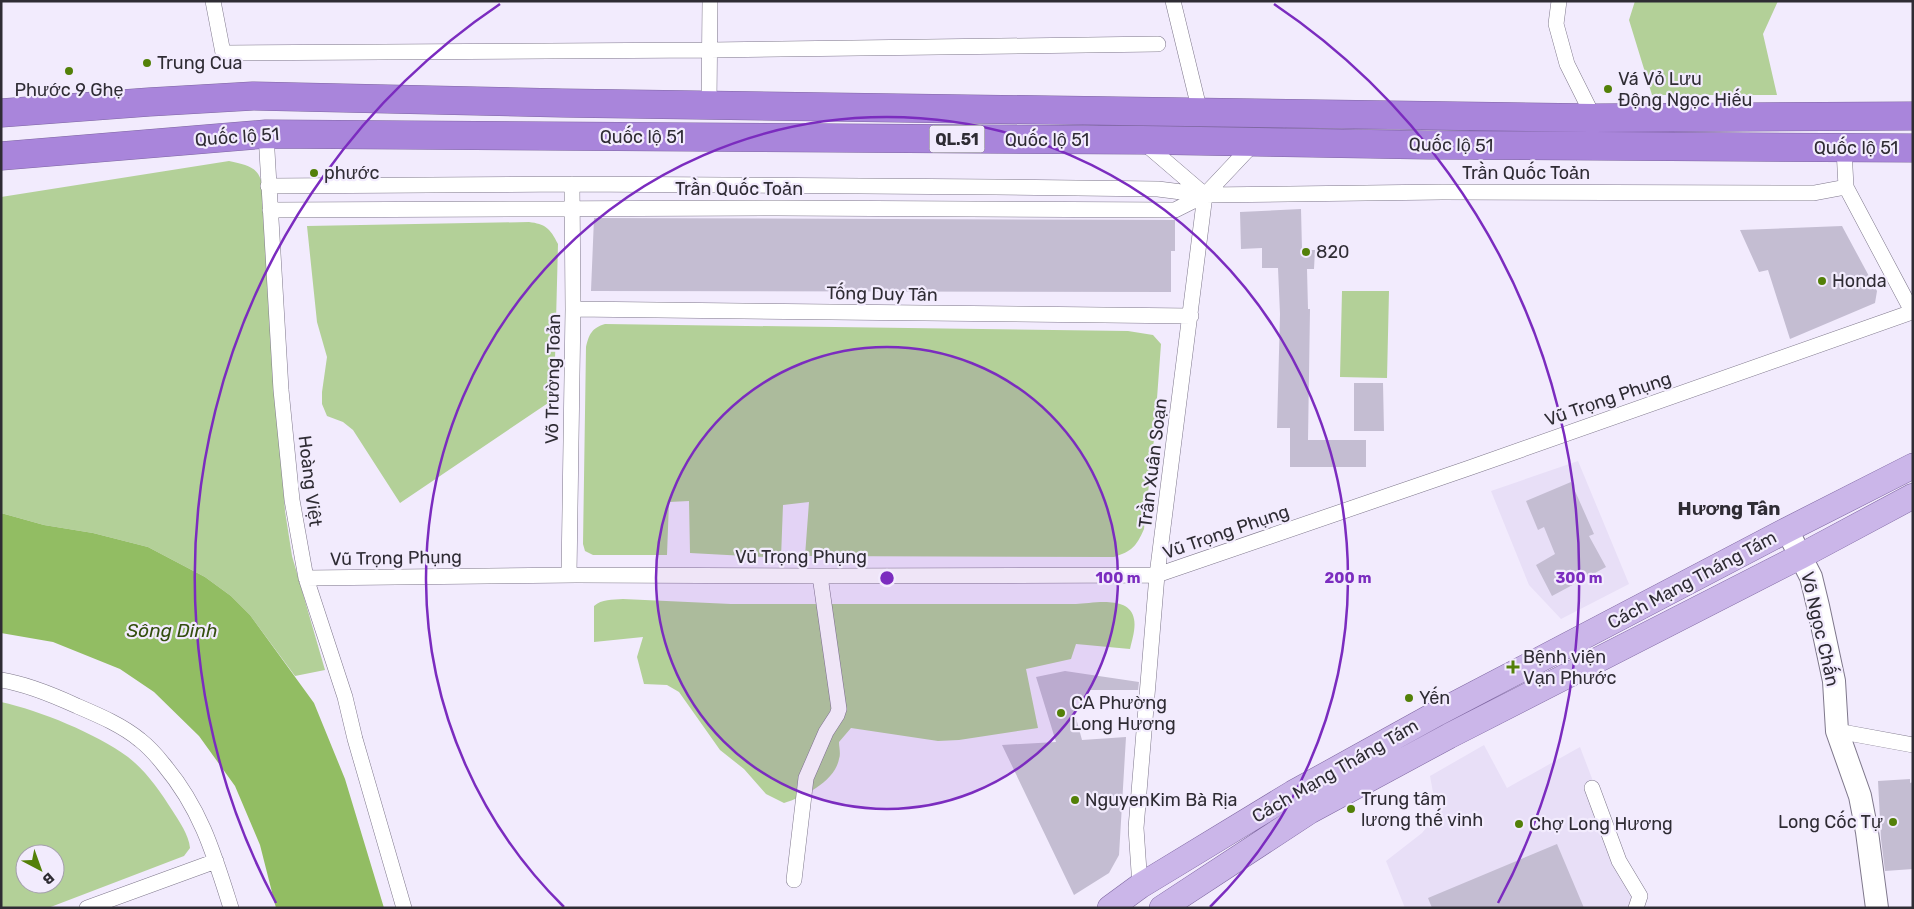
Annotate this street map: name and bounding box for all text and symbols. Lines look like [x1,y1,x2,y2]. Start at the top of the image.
place label: Trung Cua [157,52,242,74]
marker: Trung Cua [141,57,153,69]
marker: Phước 9 Ghẹ [63,65,75,77]
place label: Vá Vỏ Lưu Động Ngọc Hiếu [1618,68,1752,111]
place label: Phước 9 Ghẹ [14,79,124,101]
marker: Vá Vỏ Lưu Động Ngọc Hiếu [1602,83,1614,95]
street label: Quốc lộ 51 [194,122,280,151]
street label: Quốc lộ 51 [600,125,684,148]
road number: QL.51 [930,126,984,152]
street label: Quốc lộ 51 [1005,128,1089,151]
street label: Quốc lộ 51 [1409,132,1494,157]
street label: Quốc lộ 51 [1814,136,1898,159]
street label: Trần Quốc Toản [1462,161,1590,184]
place label: phước [324,162,380,184]
marker: phước [308,167,320,179]
street label: Trần Quốc Toản [675,177,803,200]
place label: 820 [1316,241,1349,263]
marker: 820 [1300,246,1312,258]
place label: Honda [1832,270,1887,292]
marker: Honda [1816,275,1828,287]
street label: Tống Duy Tân [826,281,938,306]
street label: Võ Trường Toản [541,314,565,444]
street label: Vũ Trọng Phụng [1542,367,1674,431]
street label: Trần Xuân Soạn [1133,397,1172,529]
street label: Hoàng Việt [293,434,327,528]
district label: Hương Tân [1677,497,1781,520]
street label: Vũ Trọng Phụng [1160,500,1292,564]
street label: Cách Mạng Tháng Tám [1604,526,1780,634]
street label: Vũ Trọng Phụng [330,546,462,570]
street label: Vũ Trọng Phụng [735,546,867,568]
centre of rings [878,569,896,587]
text: 100 m [1096,569,1140,587]
text: 200 m [1324,569,1372,587]
text: 300 m [1555,569,1603,587]
street label: Võ Ngọc Chấn [1796,569,1845,688]
water label: Sông Dinh [126,619,218,642]
place label: Bệnh viện Vạn Phước [1523,646,1616,689]
marker: Bệnh viện Vạn Phước [1507,661,1519,673]
place label: Yến [1419,686,1450,709]
place label: CA Phường Long Hương [1071,692,1176,735]
marker: Yến [1403,692,1415,704]
marker: CA Phường Long Hương [1055,707,1067,719]
street label: Cách Mạng Tháng Tám [1248,714,1422,828]
place label: Trung tâm lương thế vinh [1361,788,1483,831]
place label: NguyenKim Bà Rịa [1085,789,1237,811]
marker: NguyenKim Bà Rịa [1069,794,1081,806]
marker: Trung tâm lương thế vinh [1345,803,1357,815]
place label: Long Cốc Tự [1778,810,1883,833]
place label: Chợ Long Hương [1529,813,1673,835]
marker: Long Cốc Tự [1887,816,1899,828]
marker: Chợ Long Hương [1513,818,1525,830]
north arrow [15,844,65,894]
text: B [39,869,57,888]

